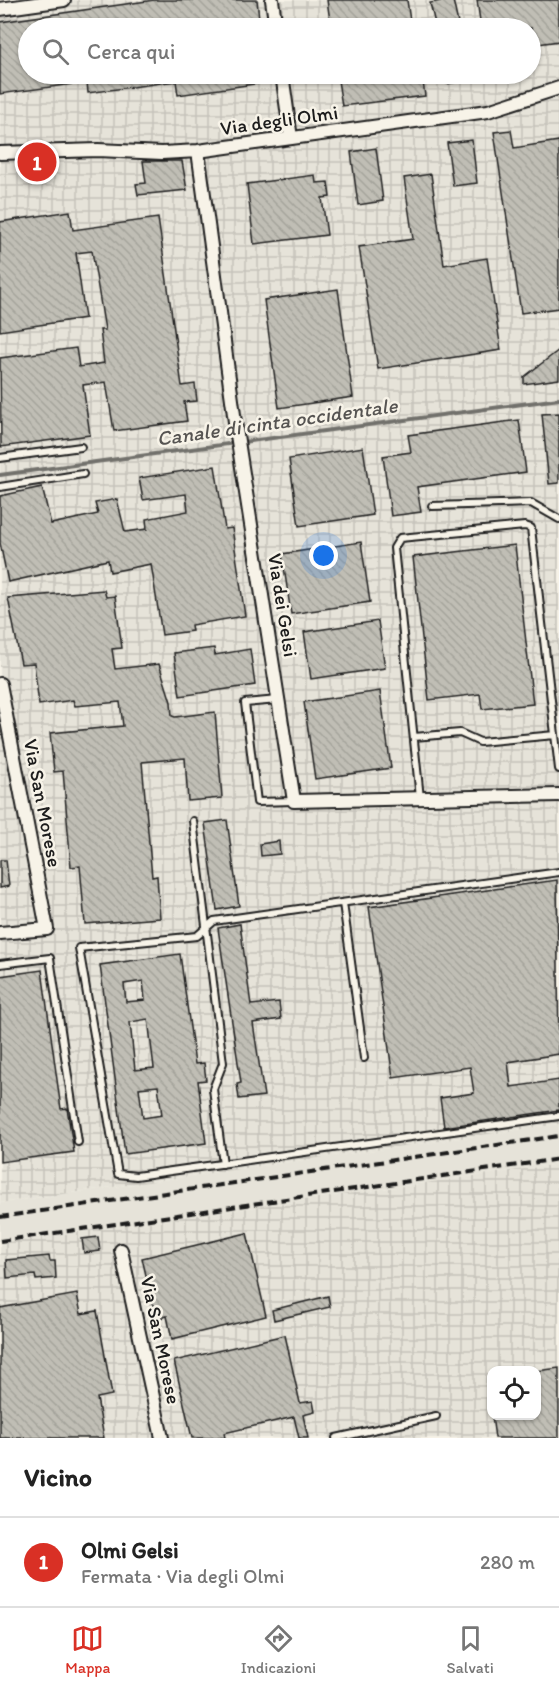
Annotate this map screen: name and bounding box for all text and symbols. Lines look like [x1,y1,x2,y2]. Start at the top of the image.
search box [18,18,541,84]
icon: search [39,35,72,68]
text: Cerca qui [87,38,175,65]
street label: Via degli Olmi [219,100,339,140]
pin: 1 [18,140,57,184]
water label: Canale di cinta occidentale [155,392,400,451]
your location [309,541,338,570]
street label: Via dei Gelsi [263,551,303,659]
street label: Via San Morese [19,737,67,869]
street label: Via San Morese [136,1274,186,1406]
map controls [487,1366,541,1420]
button: locate [487,1366,541,1420]
text: Vicino [24,1461,92,1493]
text: Olmi Gelsi [81,1537,179,1564]
text: 1 [39,1550,48,1574]
text: 280 m [480,1550,535,1574]
text: Fermata · Via degli Olmi [81,1564,284,1588]
tab: Mappa [65,1622,110,1677]
tab: Indicazioni [241,1622,316,1677]
tab: Salvati [447,1622,494,1677]

